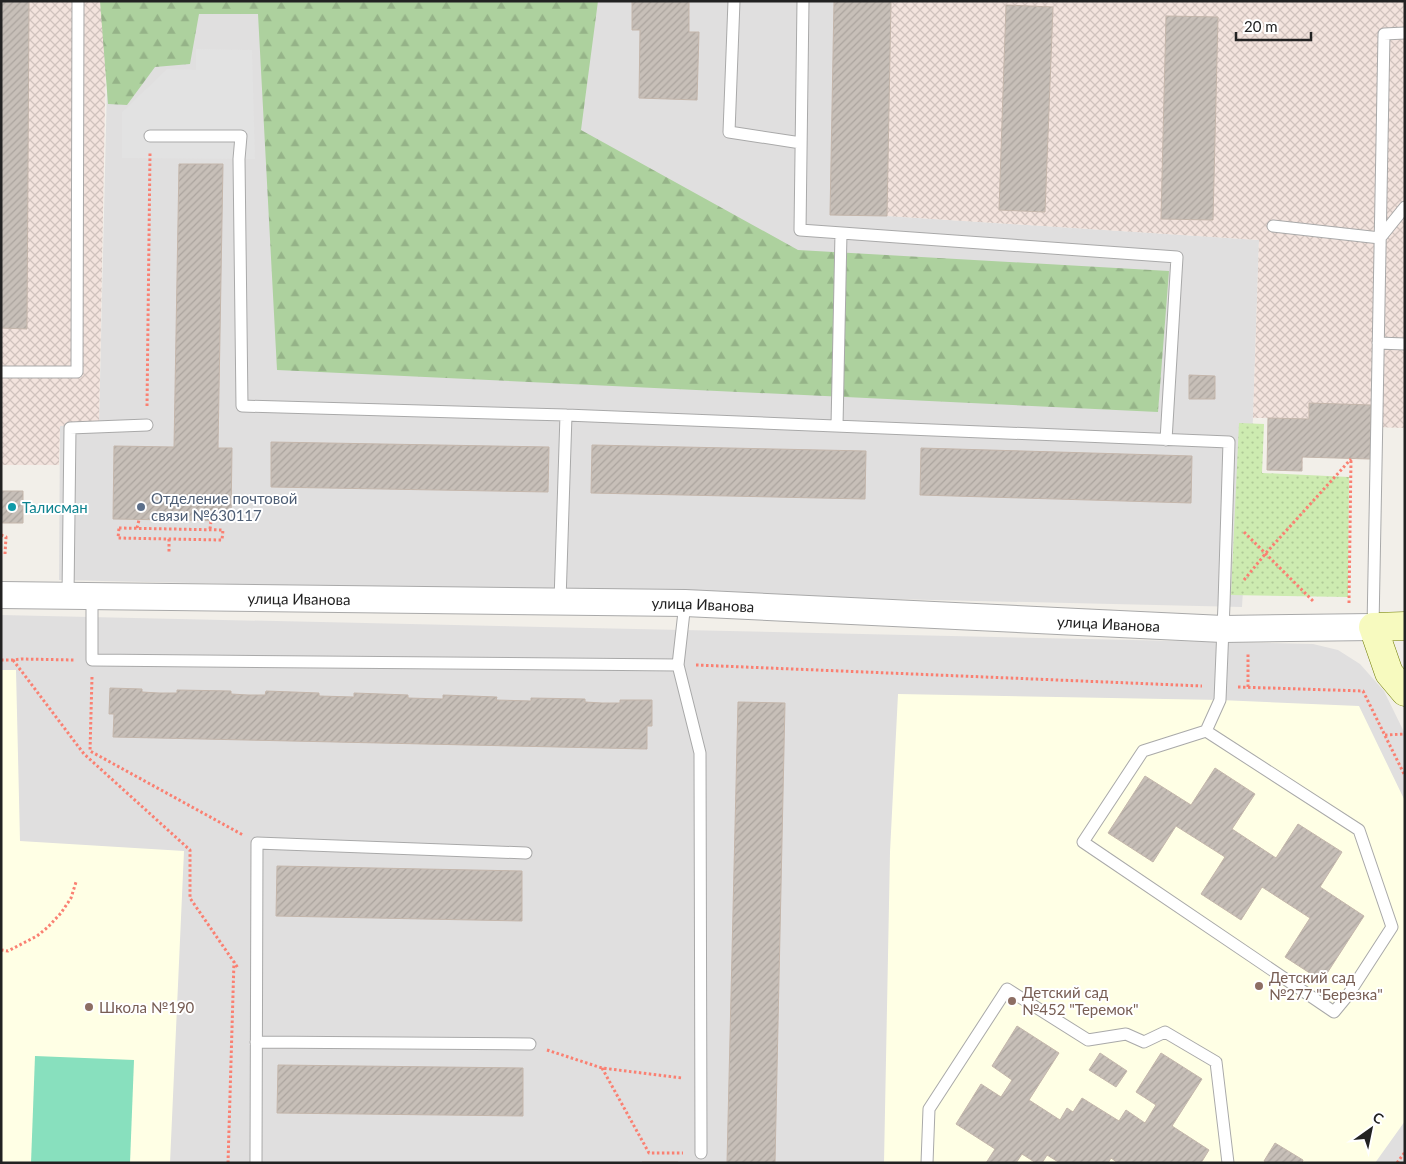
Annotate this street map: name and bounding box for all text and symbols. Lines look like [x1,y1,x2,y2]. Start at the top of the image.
scale bar [1236,10,1311,42]
text: 20 m [1244,17,1278,35]
place label: Отделение почтовой связи №630117 [151,489,297,524]
place label: Талисман [22,498,88,516]
marker: Талисман [6,501,18,513]
marker: Отделение почтовой связи №630117 [135,501,147,513]
street label: улица Иванова [247,589,351,608]
street label: улица Иванова [651,594,755,615]
street label: улица Иванова [1057,612,1160,635]
place label: Детский сад №277 "Березка" [1269,968,1383,1003]
marker: Детский сад №277 "Березка" [1253,980,1265,992]
place label: Детский сад №452 "Теремок" [1022,983,1139,1018]
marker: Детский сад №452 "Теремок" [1006,995,1018,1007]
place label: Школа №190 [99,998,195,1016]
marker: Школа №190 [83,1001,95,1013]
north arrow [1346,1104,1396,1154]
text: С [1370,1108,1387,1128]

